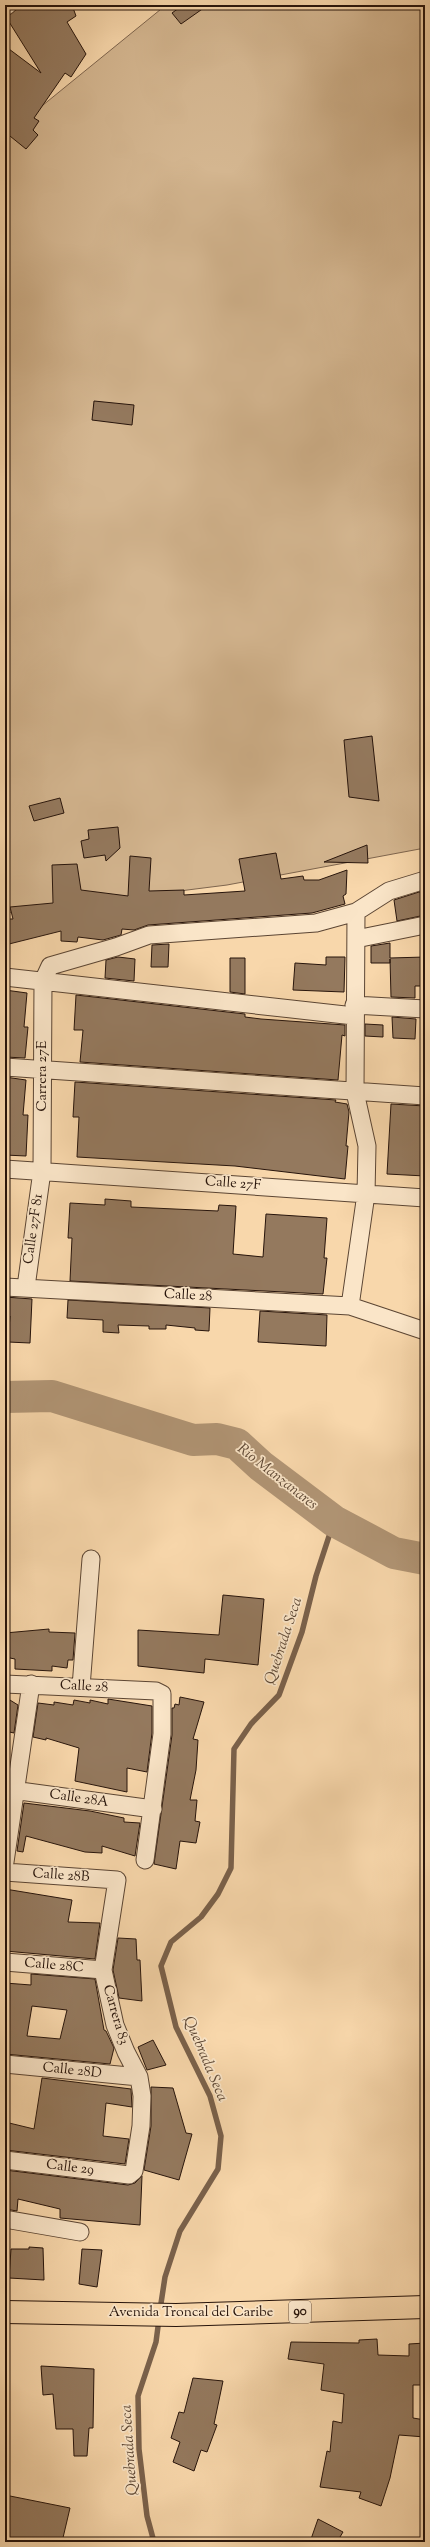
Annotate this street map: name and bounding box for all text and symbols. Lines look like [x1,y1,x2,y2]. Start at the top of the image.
street label: Carrera 27E [33,1040,53,1112]
street label: Calle 27F [204,1172,262,1196]
street label: Calle 27F 81 [19,1192,49,1265]
street label: Calle 28 [163,1285,213,1307]
water label: Río Manzanares [232,1439,322,1515]
water label: Quebrada Seca [260,1594,308,1687]
street label: Calle 28 [59,1676,109,1698]
street label: Calle 28A [48,1785,110,1813]
street label: Calle 28B [32,1864,90,1888]
street label: Calle 28C [23,1953,85,1979]
street label: Carrera 83 [97,1983,133,2048]
water label: Quebrada Seca [178,2013,232,2105]
street label: Calle 28D [41,2058,103,2084]
street label: Calle 29 [45,2155,95,2181]
road number: 90 [289,2301,311,2323]
street label: Avenida Troncal del Caribe [109,2303,273,2323]
water label: Quebrada Seca [116,2404,144,2496]

